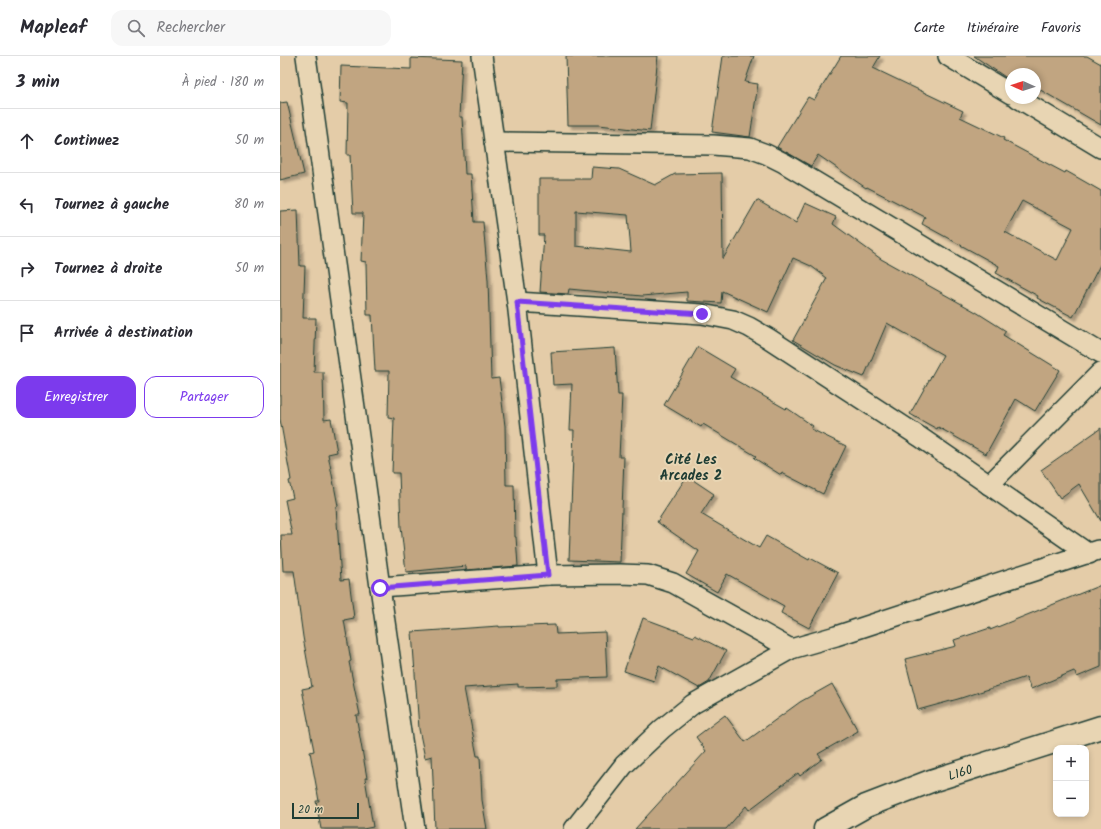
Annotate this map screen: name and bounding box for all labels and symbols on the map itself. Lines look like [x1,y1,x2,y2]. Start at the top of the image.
north arrow [1005,68,1041,104]
route end [693,305,711,323]
district label: Cité Les Arcades 2 [660,449,722,487]
route start [371,579,389,597]
street label: L160 [945,759,976,787]
scale bar [292,801,359,820]

